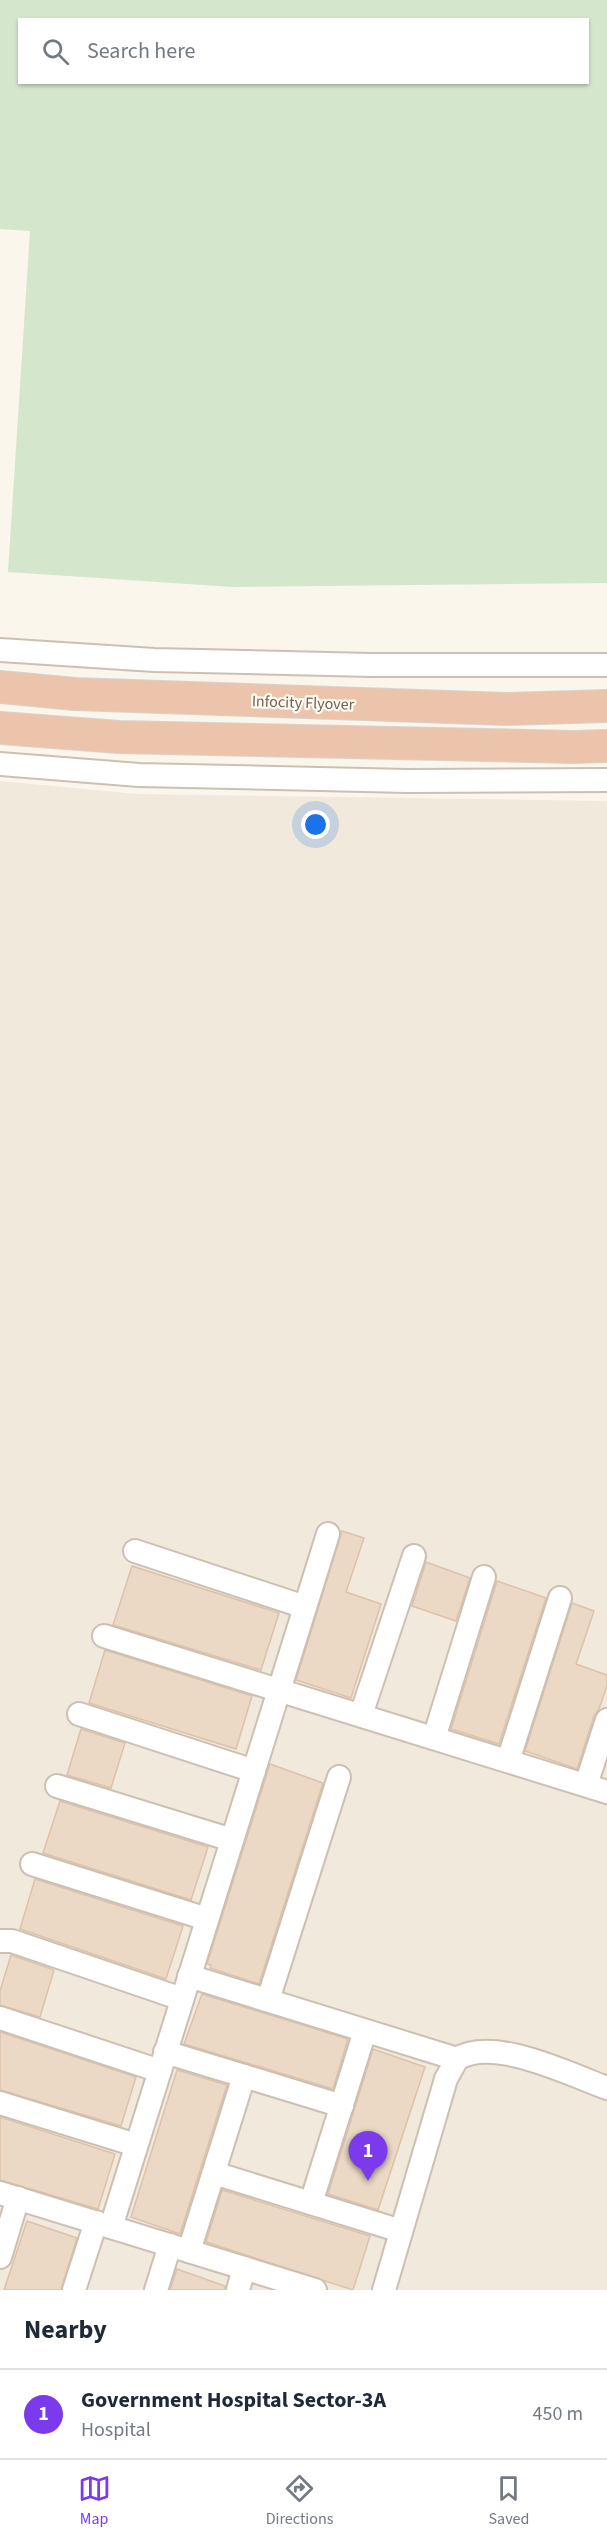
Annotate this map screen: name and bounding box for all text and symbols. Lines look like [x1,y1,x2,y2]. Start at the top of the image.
search box [18,18,589,84]
icon: search [39,35,72,68]
text: Search here [87,35,195,67]
street label: Infocity Flyover [251,690,355,716]
your location [301,810,330,839]
pin: 1 [348,2132,388,2181]
text: Nearby [24,2311,107,2348]
text: Government Hospital Sector-3A [81,2384,386,2416]
text: 1 [38,2400,49,2428]
text: 450 m [533,2400,583,2428]
text: Hospital [81,2416,151,2444]
tab: Map [78,2472,111,2530]
tab: Directions [266,2472,333,2530]
tab: Saved [489,2472,529,2530]

